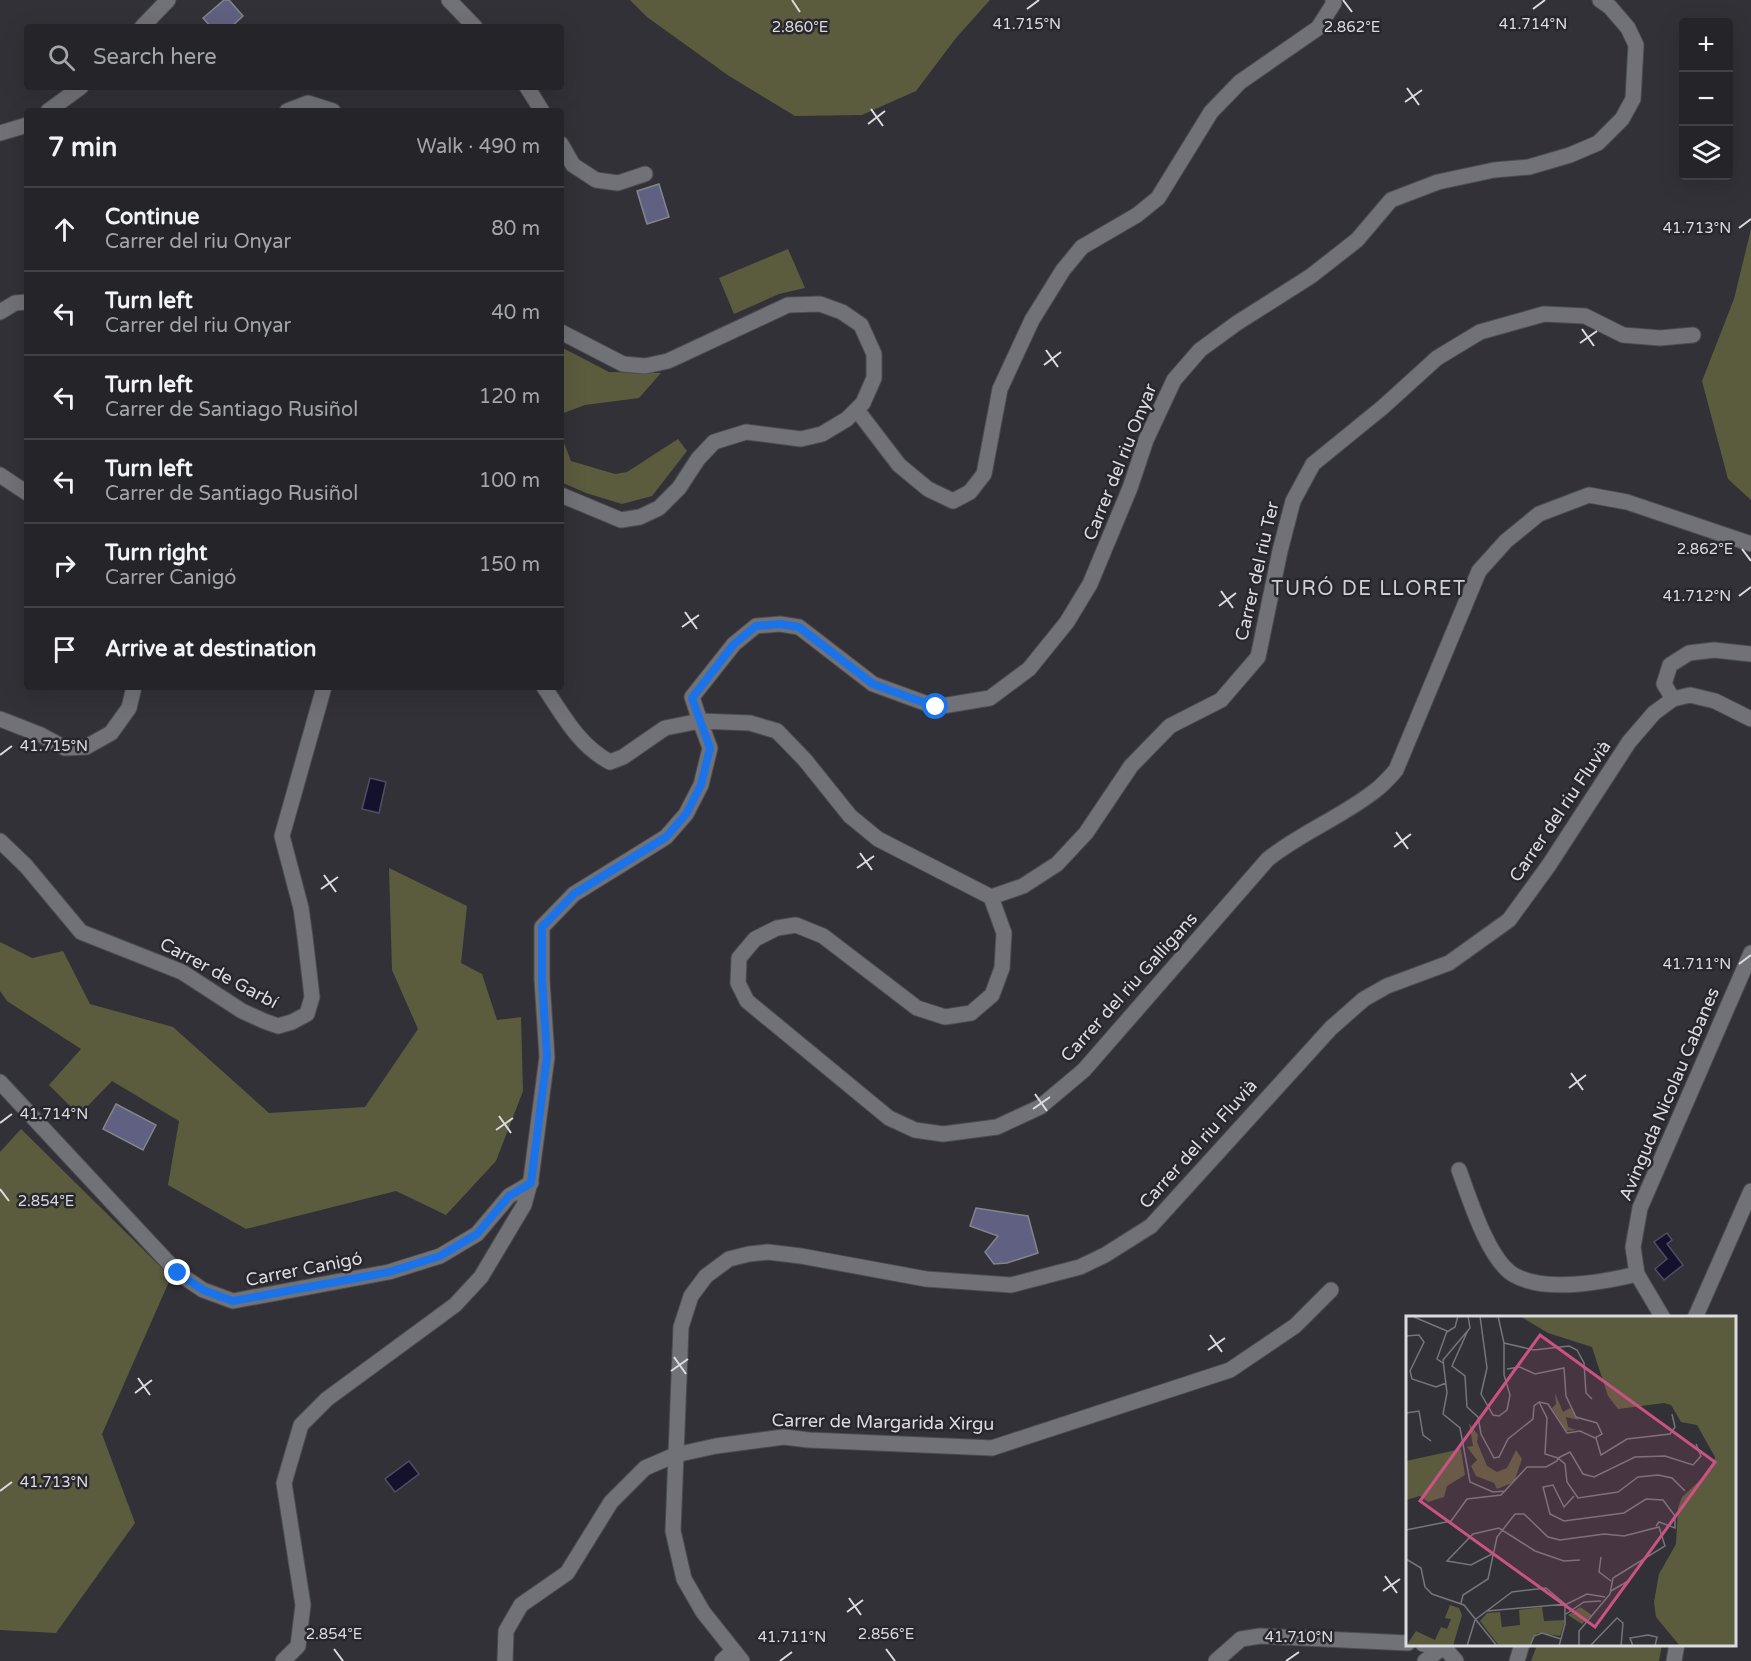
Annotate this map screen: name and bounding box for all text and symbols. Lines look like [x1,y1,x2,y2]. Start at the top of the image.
text: 41.715°N [993,15,1061,33]
text: 41.714°N [1499,15,1567,33]
text: 2.860°E [772,18,828,36]
text: 2.862°E [1324,18,1380,36]
map controls [1679,18,1733,180]
button: + [1679,18,1733,72]
search box [24,24,564,90]
icon: search [45,41,78,74]
text: Search here [93,44,217,70]
button: − [1679,72,1733,126]
button: layers [1679,126,1733,180]
text: 7 min [48,132,117,163]
text: Walk · 490 m [417,135,540,159]
text: Continue [105,204,200,230]
icon: ahead [48,213,81,246]
text: 80 m [491,217,540,241]
text: 41.713°N [1663,219,1731,237]
text: Carrer del riu Onyar [105,230,291,254]
text: Turn left [105,288,193,314]
icon: left [48,297,81,330]
text: 40 m [491,301,540,325]
text: Carrer del riu Onyar [105,314,291,338]
text: Turn left [105,372,193,398]
street label: Carrer del riu Onyar [1078,380,1162,544]
icon: left [48,381,81,414]
text: 120 m [479,385,540,409]
text: Carrer de Santiago Rusiñol [105,398,358,422]
text: Turn left [105,456,193,482]
icon: left [48,465,81,498]
text: 100 m [479,469,540,493]
text: Carrer de Santiago Rusiñol [105,482,358,506]
street label: Carrer del riu Ter [1230,499,1284,643]
text: Turn right [105,540,207,566]
text: 2.862°E [1677,540,1733,558]
icon: right [48,549,81,582]
text: 150 m [479,553,540,577]
text: Carrer Canigó [105,566,236,590]
district label: TURÓ DE LLORET [1271,576,1467,601]
text: 41.712°N [1663,587,1731,605]
icon: arrive [48,633,81,666]
text: Arrive at destination [105,636,316,662]
route start [922,693,948,719]
street label: Carrer del riu Fluvià [1504,736,1616,886]
text: 41.715°N [20,737,88,755]
street label: Carrer del riu Galligans [1056,908,1202,1066]
street label: Carrer de Garbí [156,933,282,1014]
text: 41.711°N [1663,955,1731,973]
street label: Avinguda Nicolau Cabanes [1614,984,1724,1204]
street label: Carrer del riu Fluvià [1134,1075,1262,1213]
text: 41.714°N [20,1105,88,1123]
text: 2.854°E [18,1192,74,1210]
street label: Carrer Canigó [244,1247,364,1291]
route end [164,1259,190,1285]
inset map [1406,1316,1736,1646]
street label: Carrer de Margarida Xirgu [771,1409,995,1435]
text: 41.713°N [20,1473,88,1491]
text: 2.854°E [306,1625,362,1643]
text: 2.856°E [858,1625,914,1643]
text: 41.711°N [758,1628,826,1646]
text: 41.710°N [1265,1628,1333,1646]

